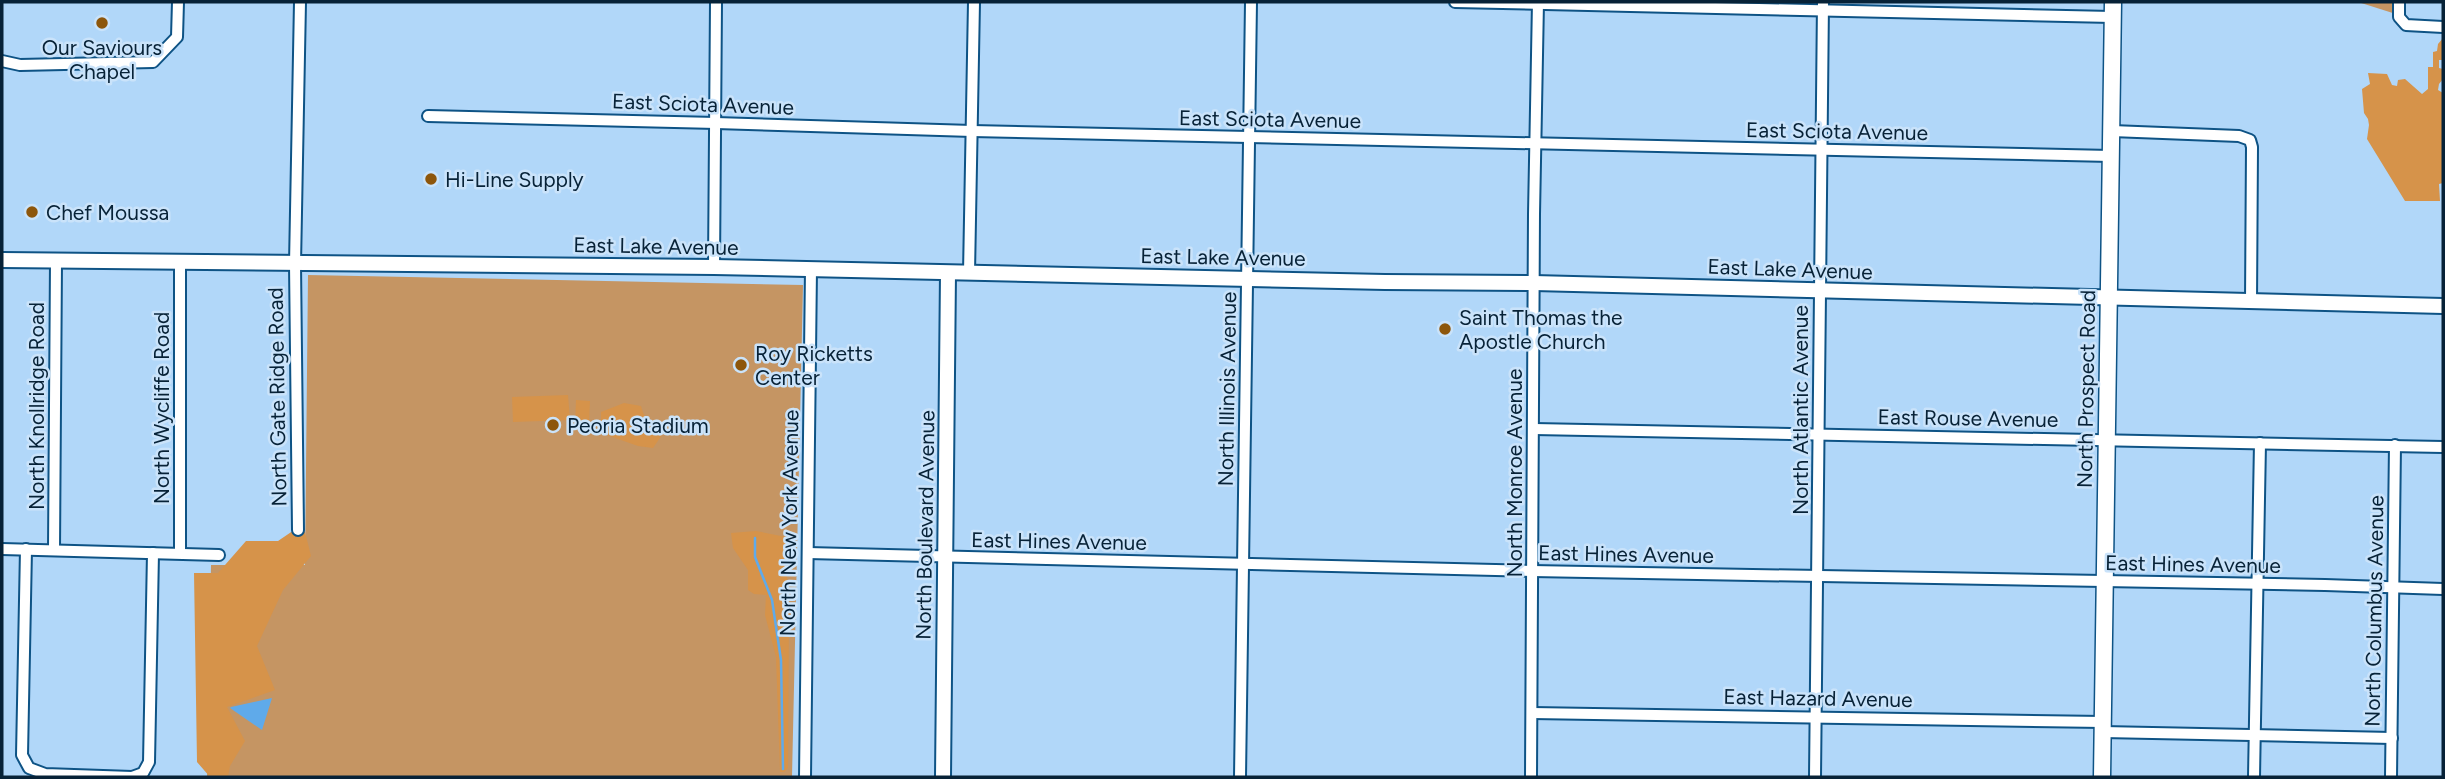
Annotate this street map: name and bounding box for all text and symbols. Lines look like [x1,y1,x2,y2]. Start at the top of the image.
marker: Our Saviours Chapel [94,15,110,31]
place label: Our Saviours Chapel [42,35,162,84]
street label: East Sciota Avenue [612,88,794,120]
street label: East Sciota Avenue [1179,105,1361,133]
street label: East Sciota Avenue [1746,117,1928,145]
place label: Hi-Line Supply [445,167,584,192]
marker: Hi-Line Supply [423,171,439,187]
place label: Chef Moussa [46,200,169,225]
marker: Chef Moussa [24,204,40,220]
street label: East Lake Avenue [573,232,739,260]
street label: East Lake Avenue [1140,243,1306,271]
street label: East Lake Avenue [1707,254,1873,284]
street label: North Gate Ridge Road [263,287,291,507]
street label: North Prospect Road [2072,290,2100,488]
street label: North Illinois Avenue [1213,291,1241,487]
street label: North Knollridge Road [24,302,49,510]
place label: Saint Thomas the Apostle Church [1459,305,1622,354]
street label: North Atlantic Avenue [1788,305,1813,515]
street label: North Wycliffe Road [149,312,174,504]
marker: Saint Thomas the Apostle Church [1437,321,1453,337]
place label: Roy Ricketts Center [755,341,873,390]
marker: Roy Ricketts Center [733,357,749,373]
street label: North Monroe Avenue [1502,369,1527,577]
street label: East Rouse Avenue [1878,404,2058,432]
street label: North New York Avenue [775,410,803,636]
street label: North Boulevard Avenue [910,410,940,640]
place label: Peoria Stadium [567,413,709,438]
marker: Peoria Stadium [545,417,561,433]
street label: North Columbus Avenue [2359,495,2389,727]
street label: East Hines Avenue [971,527,1147,555]
street label: East Hines Avenue [1538,540,1714,568]
street label: East Hines Avenue [2105,550,2281,578]
street label: East Hazard Avenue [1723,684,1913,712]

